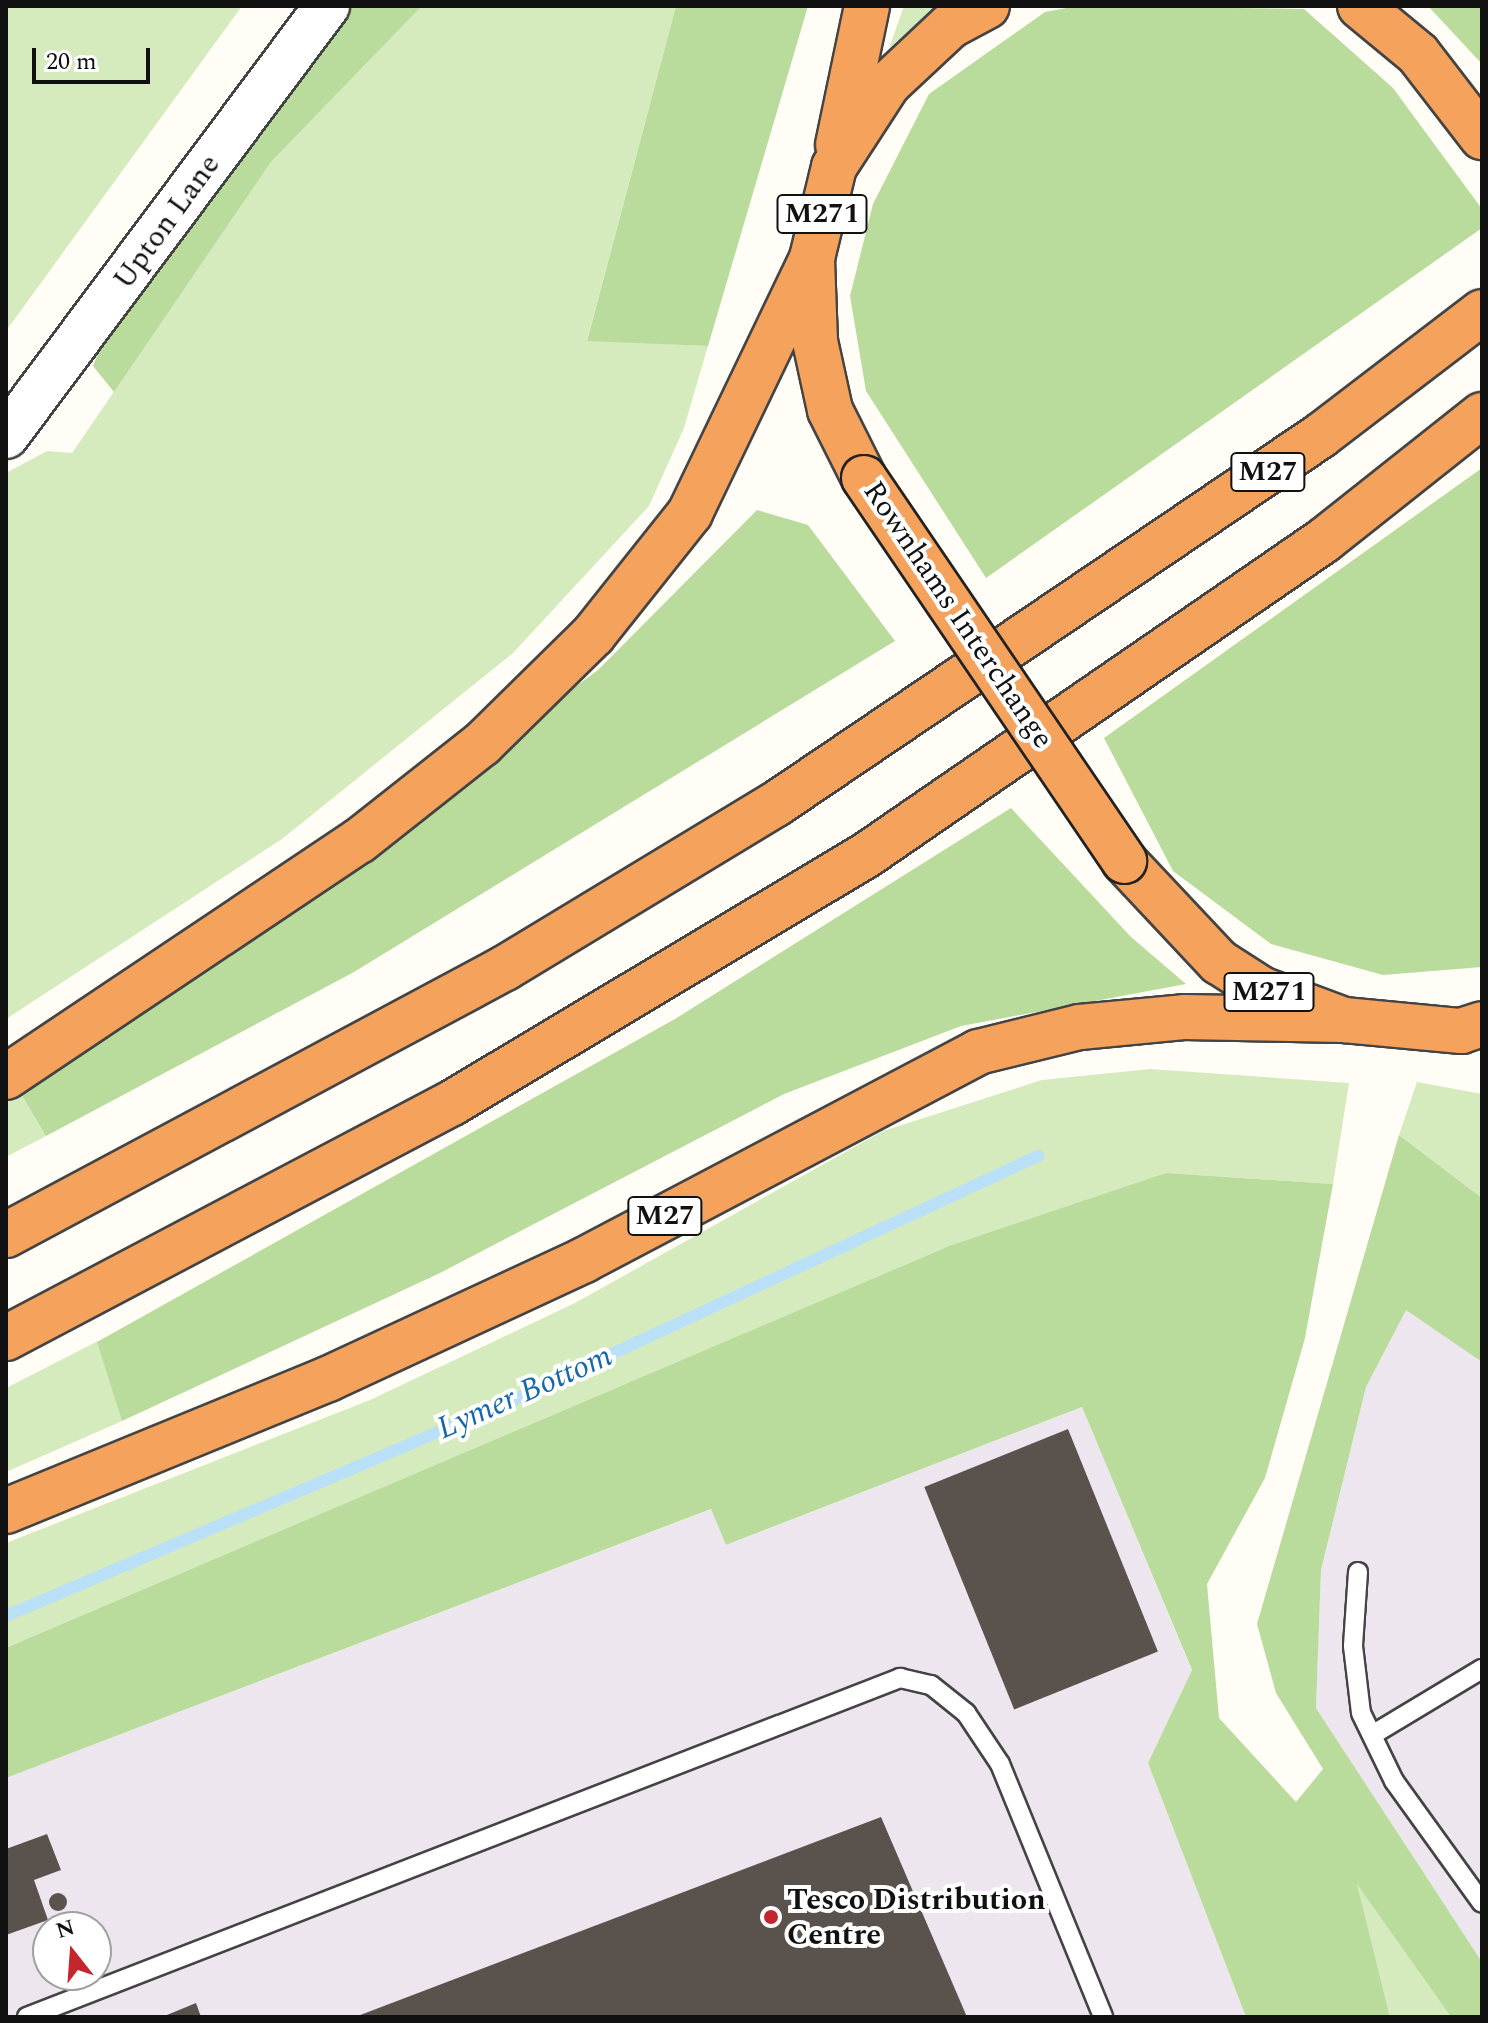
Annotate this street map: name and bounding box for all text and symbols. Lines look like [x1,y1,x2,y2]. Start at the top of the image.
scale bar [36,32,154,82]
text: 20 m [46,44,97,80]
street label: Upton Lane [106,147,228,297]
road number: M271 [776,190,868,238]
road number: M27 [1230,448,1306,496]
street label: Rownhams Interchange [855,474,1061,756]
road number: M271 [1223,968,1315,1016]
road number: M27 [627,1192,703,1240]
water label: Lymer Bottom [432,1337,618,1449]
place label: Tesco Distribution Centre [787,1882,1046,1952]
marker: Tesco Distribution Centre [762,1908,780,1926]
north arrow [32,1911,112,1991]
text: N [52,1911,79,1948]

